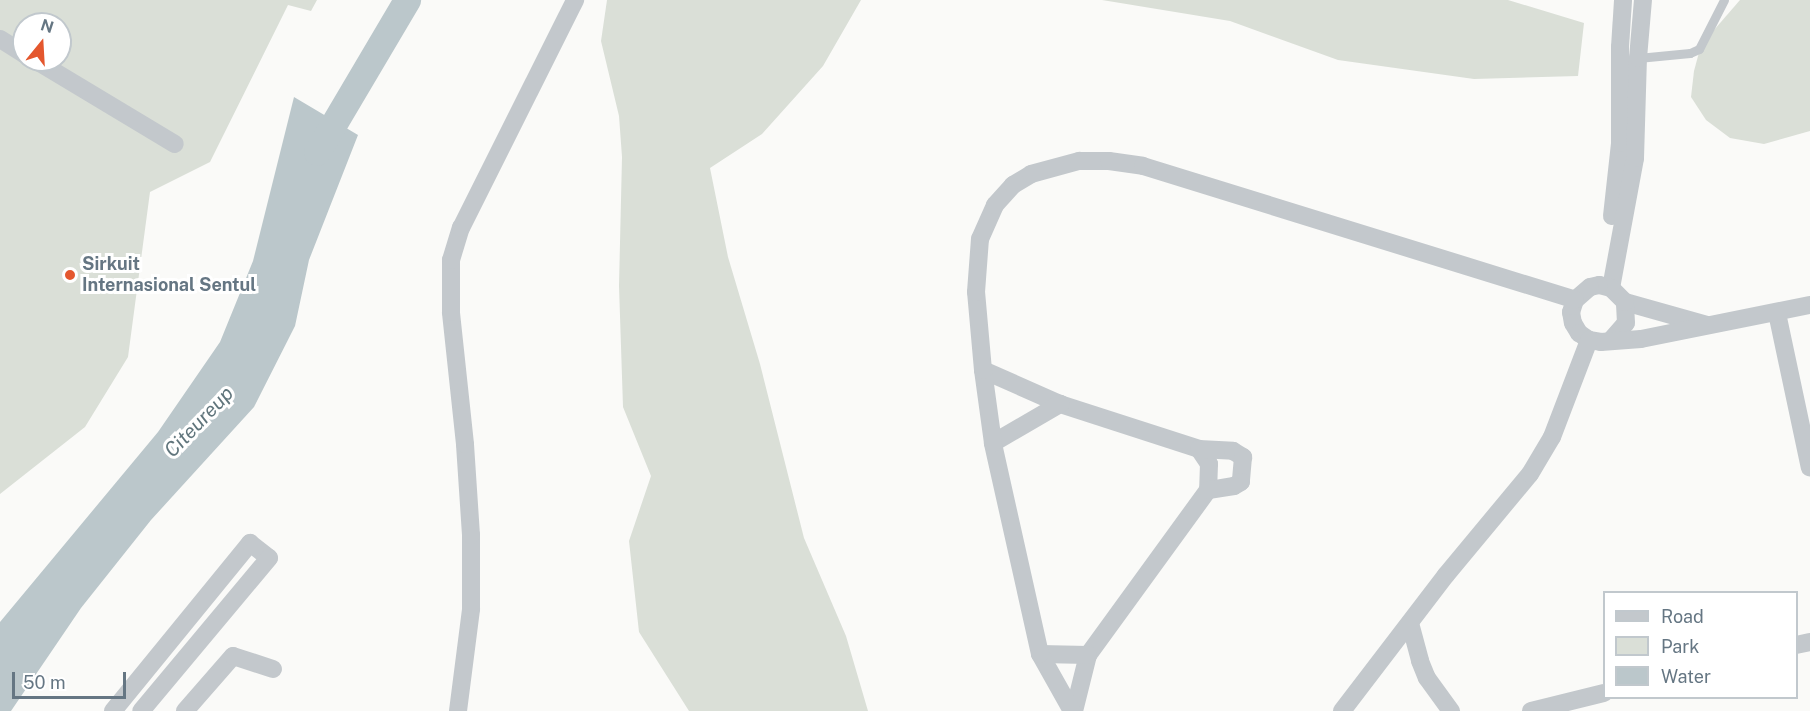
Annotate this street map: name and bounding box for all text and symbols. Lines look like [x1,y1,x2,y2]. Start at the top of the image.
north arrow [12,12,72,72]
text: N [38,15,56,37]
place label: Sirkuit Internasional Sentul [82,254,256,296]
marker: Sirkuit Internasional Sentul [63,268,77,282]
water label: Citeureup [159,382,239,462]
legend [1603,591,1798,699]
text: Road [1661,606,1704,627]
text: Park [1661,636,1699,657]
scale bar [15,660,129,698]
text: Water [1661,666,1711,687]
text: 50 m [23,672,66,693]

